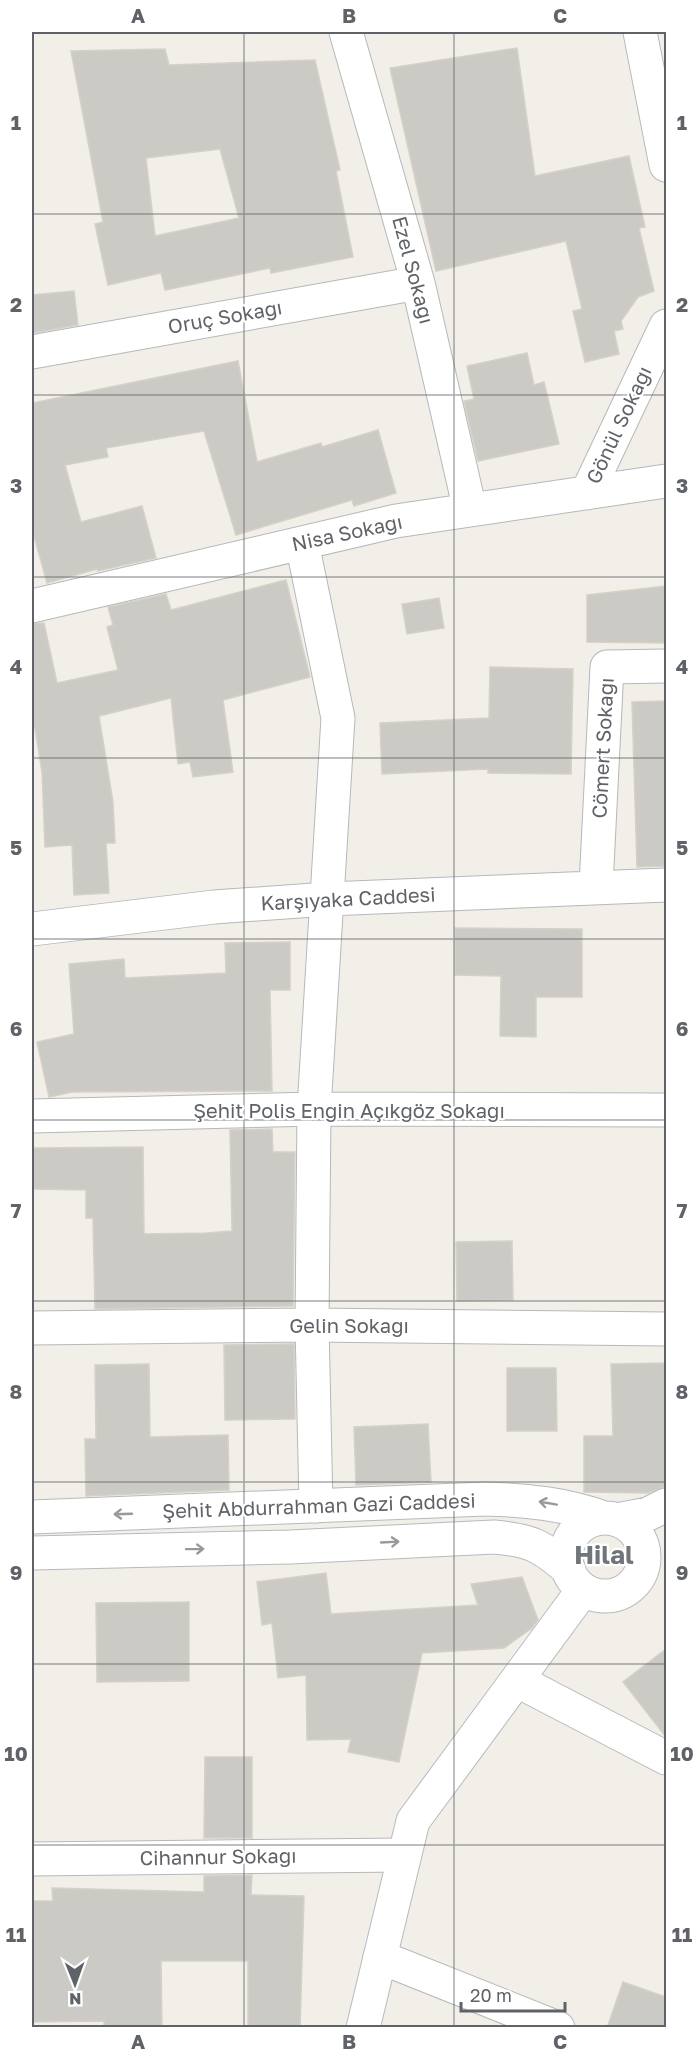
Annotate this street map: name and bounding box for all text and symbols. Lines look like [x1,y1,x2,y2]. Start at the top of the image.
text: A [131,3,145,27]
text: B [342,3,356,27]
text: C [553,3,567,27]
text: 1 [11,110,21,134]
text: 1 [677,110,687,134]
street label: Ezel Sokağı [388,213,440,326]
text: 2 [10,292,22,316]
text: 2 [676,292,688,316]
street label: Oruç Sokağı [166,294,284,338]
street label: Gönül Sokağı [580,362,656,487]
text: 3 [10,473,22,497]
text: 3 [676,473,688,497]
street label: Nisa Sokağı [289,509,404,555]
text: 4 [10,654,22,678]
text: 4 [676,654,688,678]
street label: Cömert Sokağı [586,677,618,819]
text: 5 [10,835,22,859]
text: 5 [676,835,688,859]
street label: Karşıyaka Caddesi [260,881,436,915]
text: 6 [10,1016,22,1040]
text: 6 [676,1016,688,1040]
street label: Şehit Polis Engin Açıkgöz Sokağı [193,1098,505,1122]
text: 7 [11,1198,22,1222]
text: 7 [677,1198,688,1222]
street label: Gelin Sokağı [289,1313,409,1337]
text: 8 [10,1379,22,1403]
text: 8 [676,1379,688,1403]
street label: Şehit Abdurrahman Gazi Caddesi [162,1488,476,1522]
one-way arrow [539,1497,558,1508]
one-way arrow [113,1508,133,1519]
one-way arrow [379,1537,399,1548]
district label: Hilal [574,1539,634,1570]
one-way arrow [184,1543,204,1555]
text: 9 [10,1560,22,1584]
text: 9 [676,1560,688,1584]
text: 10 [4,1741,28,1765]
text: 10 [670,1741,694,1765]
street label: Cihannur Sokağı [139,1843,297,1869]
text: 11 [6,1922,26,1946]
text: 11 [672,1922,692,1946]
north arrow [45,1954,105,2014]
scale bar [461,1975,564,2013]
text: 20 m [470,1984,512,2006]
text: N [69,1989,82,2009]
text: A [131,2029,145,2053]
text: B [342,2029,356,2053]
text: C [553,2029,567,2053]

